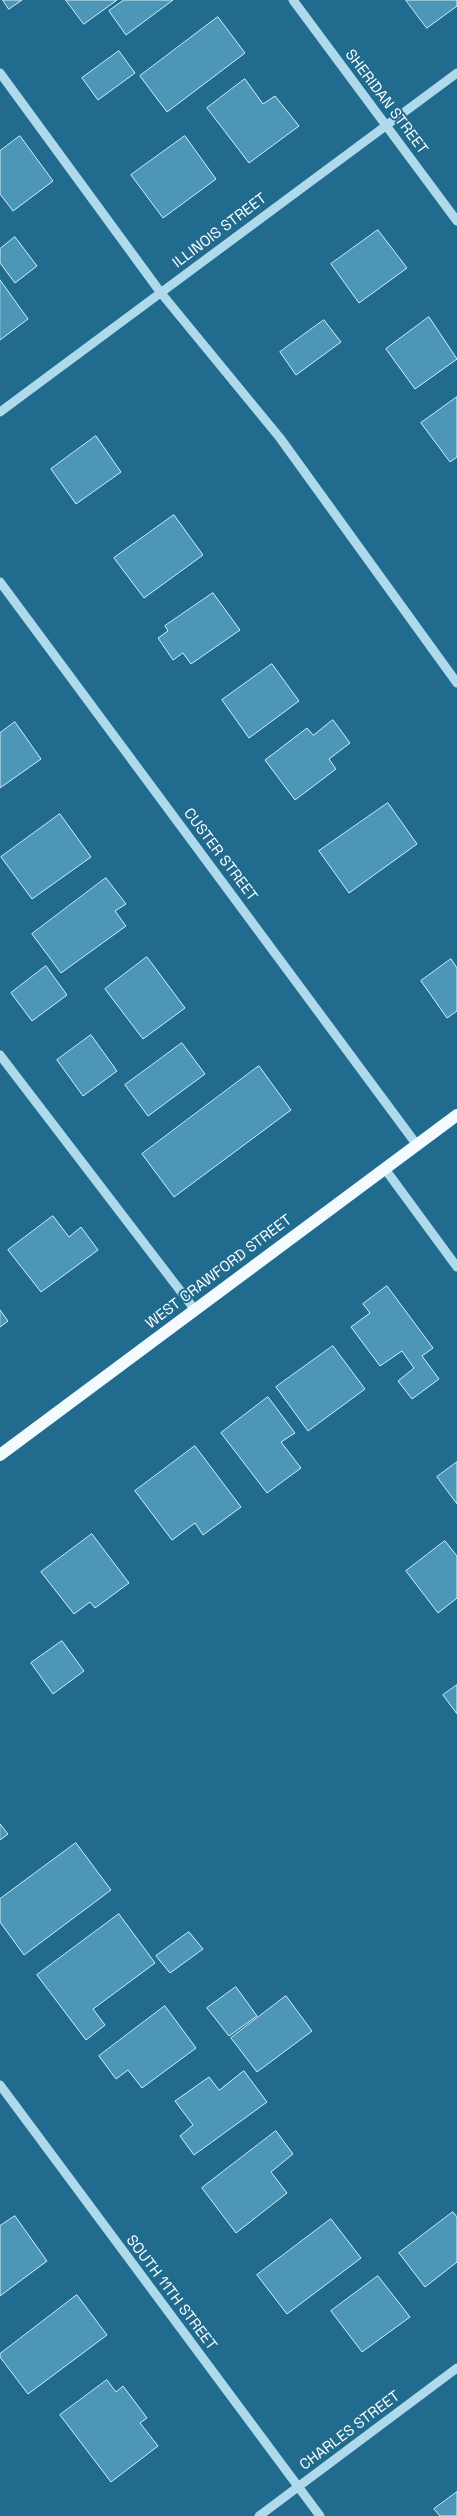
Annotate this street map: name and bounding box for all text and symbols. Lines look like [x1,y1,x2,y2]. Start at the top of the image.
street label: SHERIDAN STREET [341,46,431,158]
street label: ILLINOIS STREET [169,190,271,272]
street label: CUSTER STREET [179,805,261,905]
street label: WEST CRAWFORD STREET [142,1211,296,1333]
street label: SOUTH 11TH STREET [122,2232,220,2354]
street label: CHARLES STREET [296,2387,404,2475]

